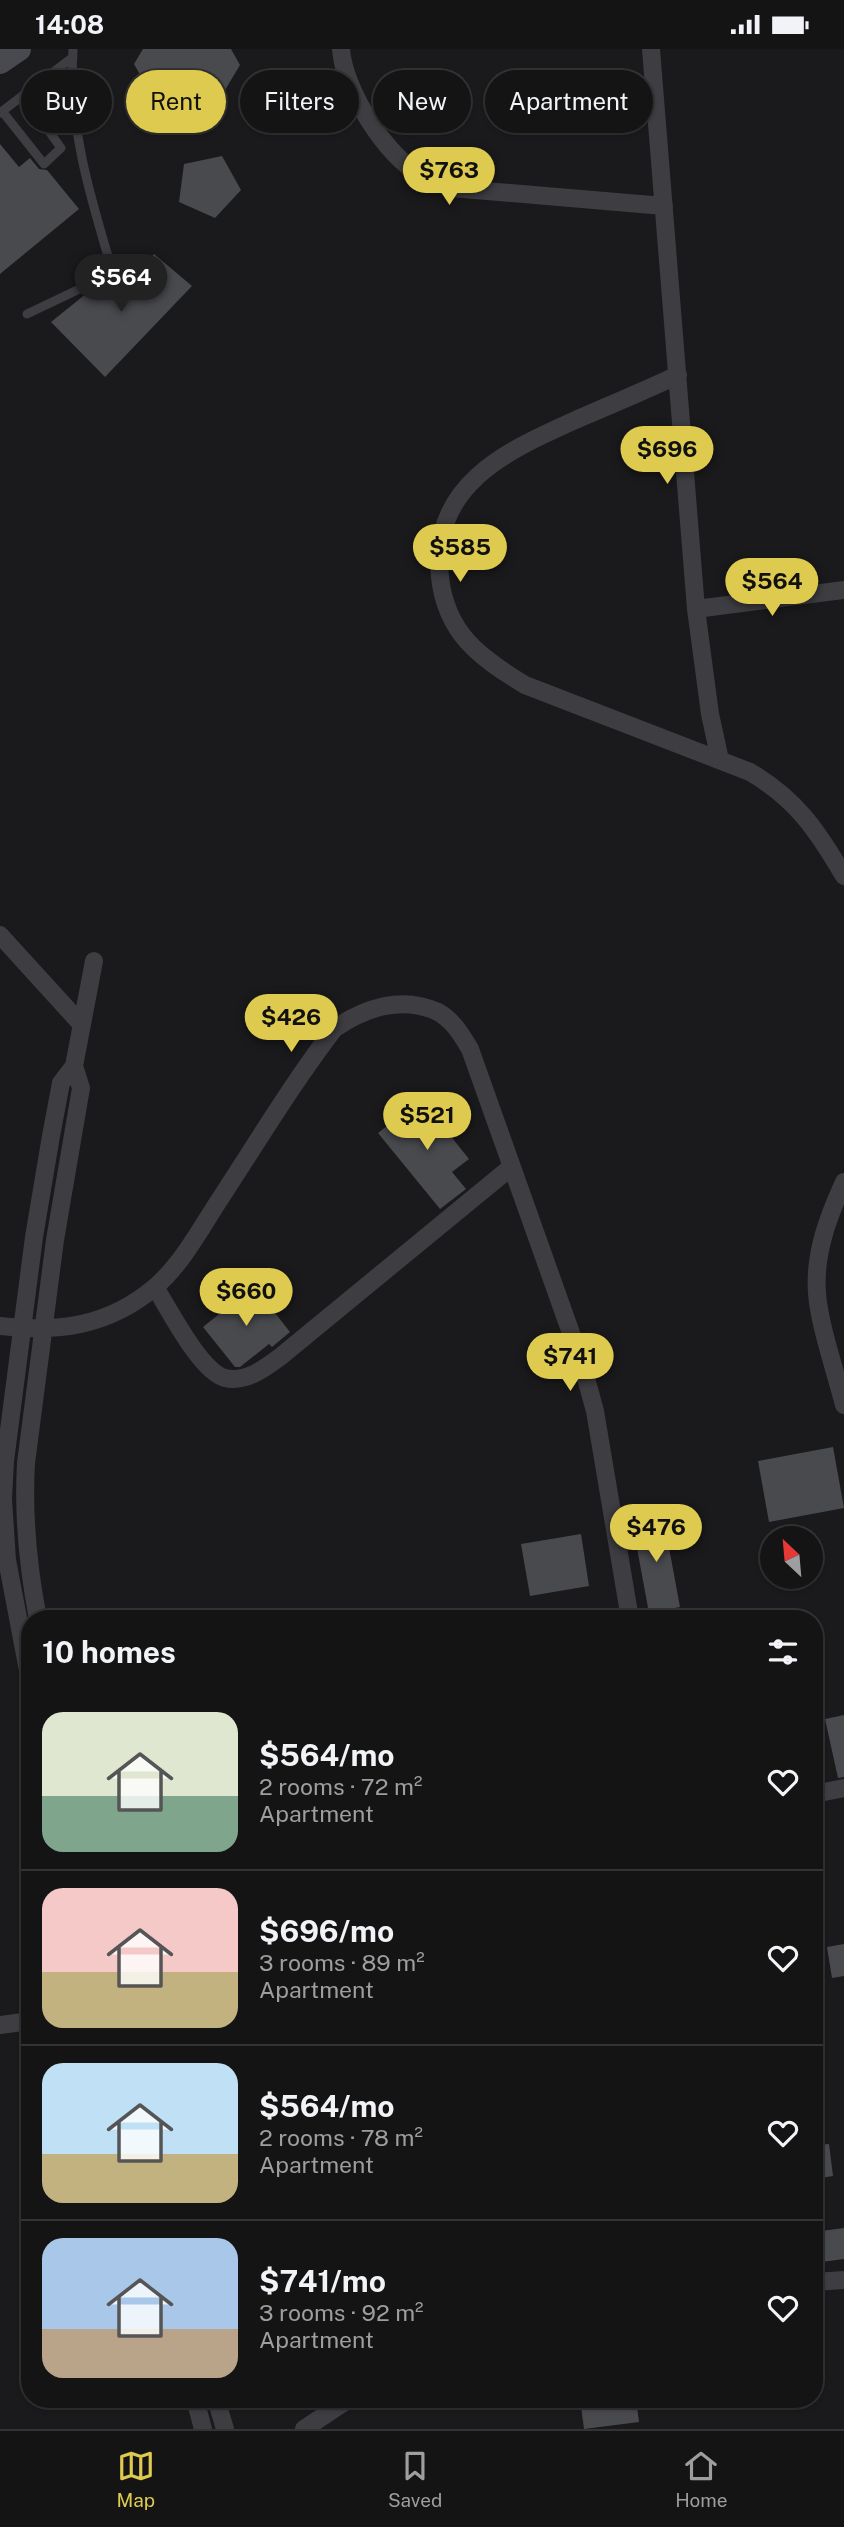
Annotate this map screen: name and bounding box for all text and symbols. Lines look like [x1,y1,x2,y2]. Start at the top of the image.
text: 14:08 [35,9,104,40]
chip: Buy [21,70,112,133]
chip: Rent [126,70,226,133]
chip: Filters [240,70,359,133]
chip: New [373,70,471,133]
chip: Apartment [485,70,653,133]
pin: $763 [408,148,490,207]
text: $763 [419,156,479,183]
pin: $564 [80,254,162,314]
text: $564 [90,263,152,290]
pin: $696 [626,427,708,486]
text: $696 [636,435,698,462]
pin: $585 [419,525,501,584]
text: $585 [429,533,491,560]
pin: $564 [731,559,813,618]
text: $564 [741,567,803,594]
pin: $426 [250,995,332,1054]
text: $426 [261,1003,321,1030]
pin: $521 [386,1093,468,1152]
text: $521 [399,1101,455,1128]
pin: $660 [205,1269,287,1328]
text: $660 [216,1277,276,1304]
pin: $741 [529,1333,611,1393]
text: $741 [543,1342,597,1369]
pin: $476 [615,1505,697,1564]
text: $476 [626,1513,686,1540]
north arrow [760,1526,822,1589]
map controls [760,1526,823,1589]
icon: filters [764,1633,802,1671]
text: 10 homes [42,1634,176,1670]
text: $564/mo [259,1737,395,1773]
icon: home [98,1740,182,1824]
icon: heart [764,1763,802,1801]
text: 2 rooms · 72 m² [259,1773,422,1800]
text: Apartment [259,1800,374,1827]
text: $696/mo [259,1913,394,1949]
icon: home [98,1916,182,2000]
icon: heart [764,1939,802,1977]
text: 3 rooms · 89 m² [259,1949,425,1976]
text: Apartment [259,1976,374,2003]
text: $564/mo [259,2088,395,2124]
icon: home [98,2091,182,2175]
icon: heart [764,2114,802,2152]
text: 2 rooms · 78 m² [259,2124,423,2151]
text: Apartment [259,2151,374,2178]
text: $741/mo [259,2263,386,2299]
icon: home [98,2266,182,2350]
icon: heart [764,2289,802,2327]
text: 3 rooms · 92 m² [259,2299,424,2326]
text: Apartment [259,2326,374,2353]
tab: Map [116,2447,155,2511]
tab: Saved [388,2447,442,2511]
tab: Home [675,2447,728,2511]

